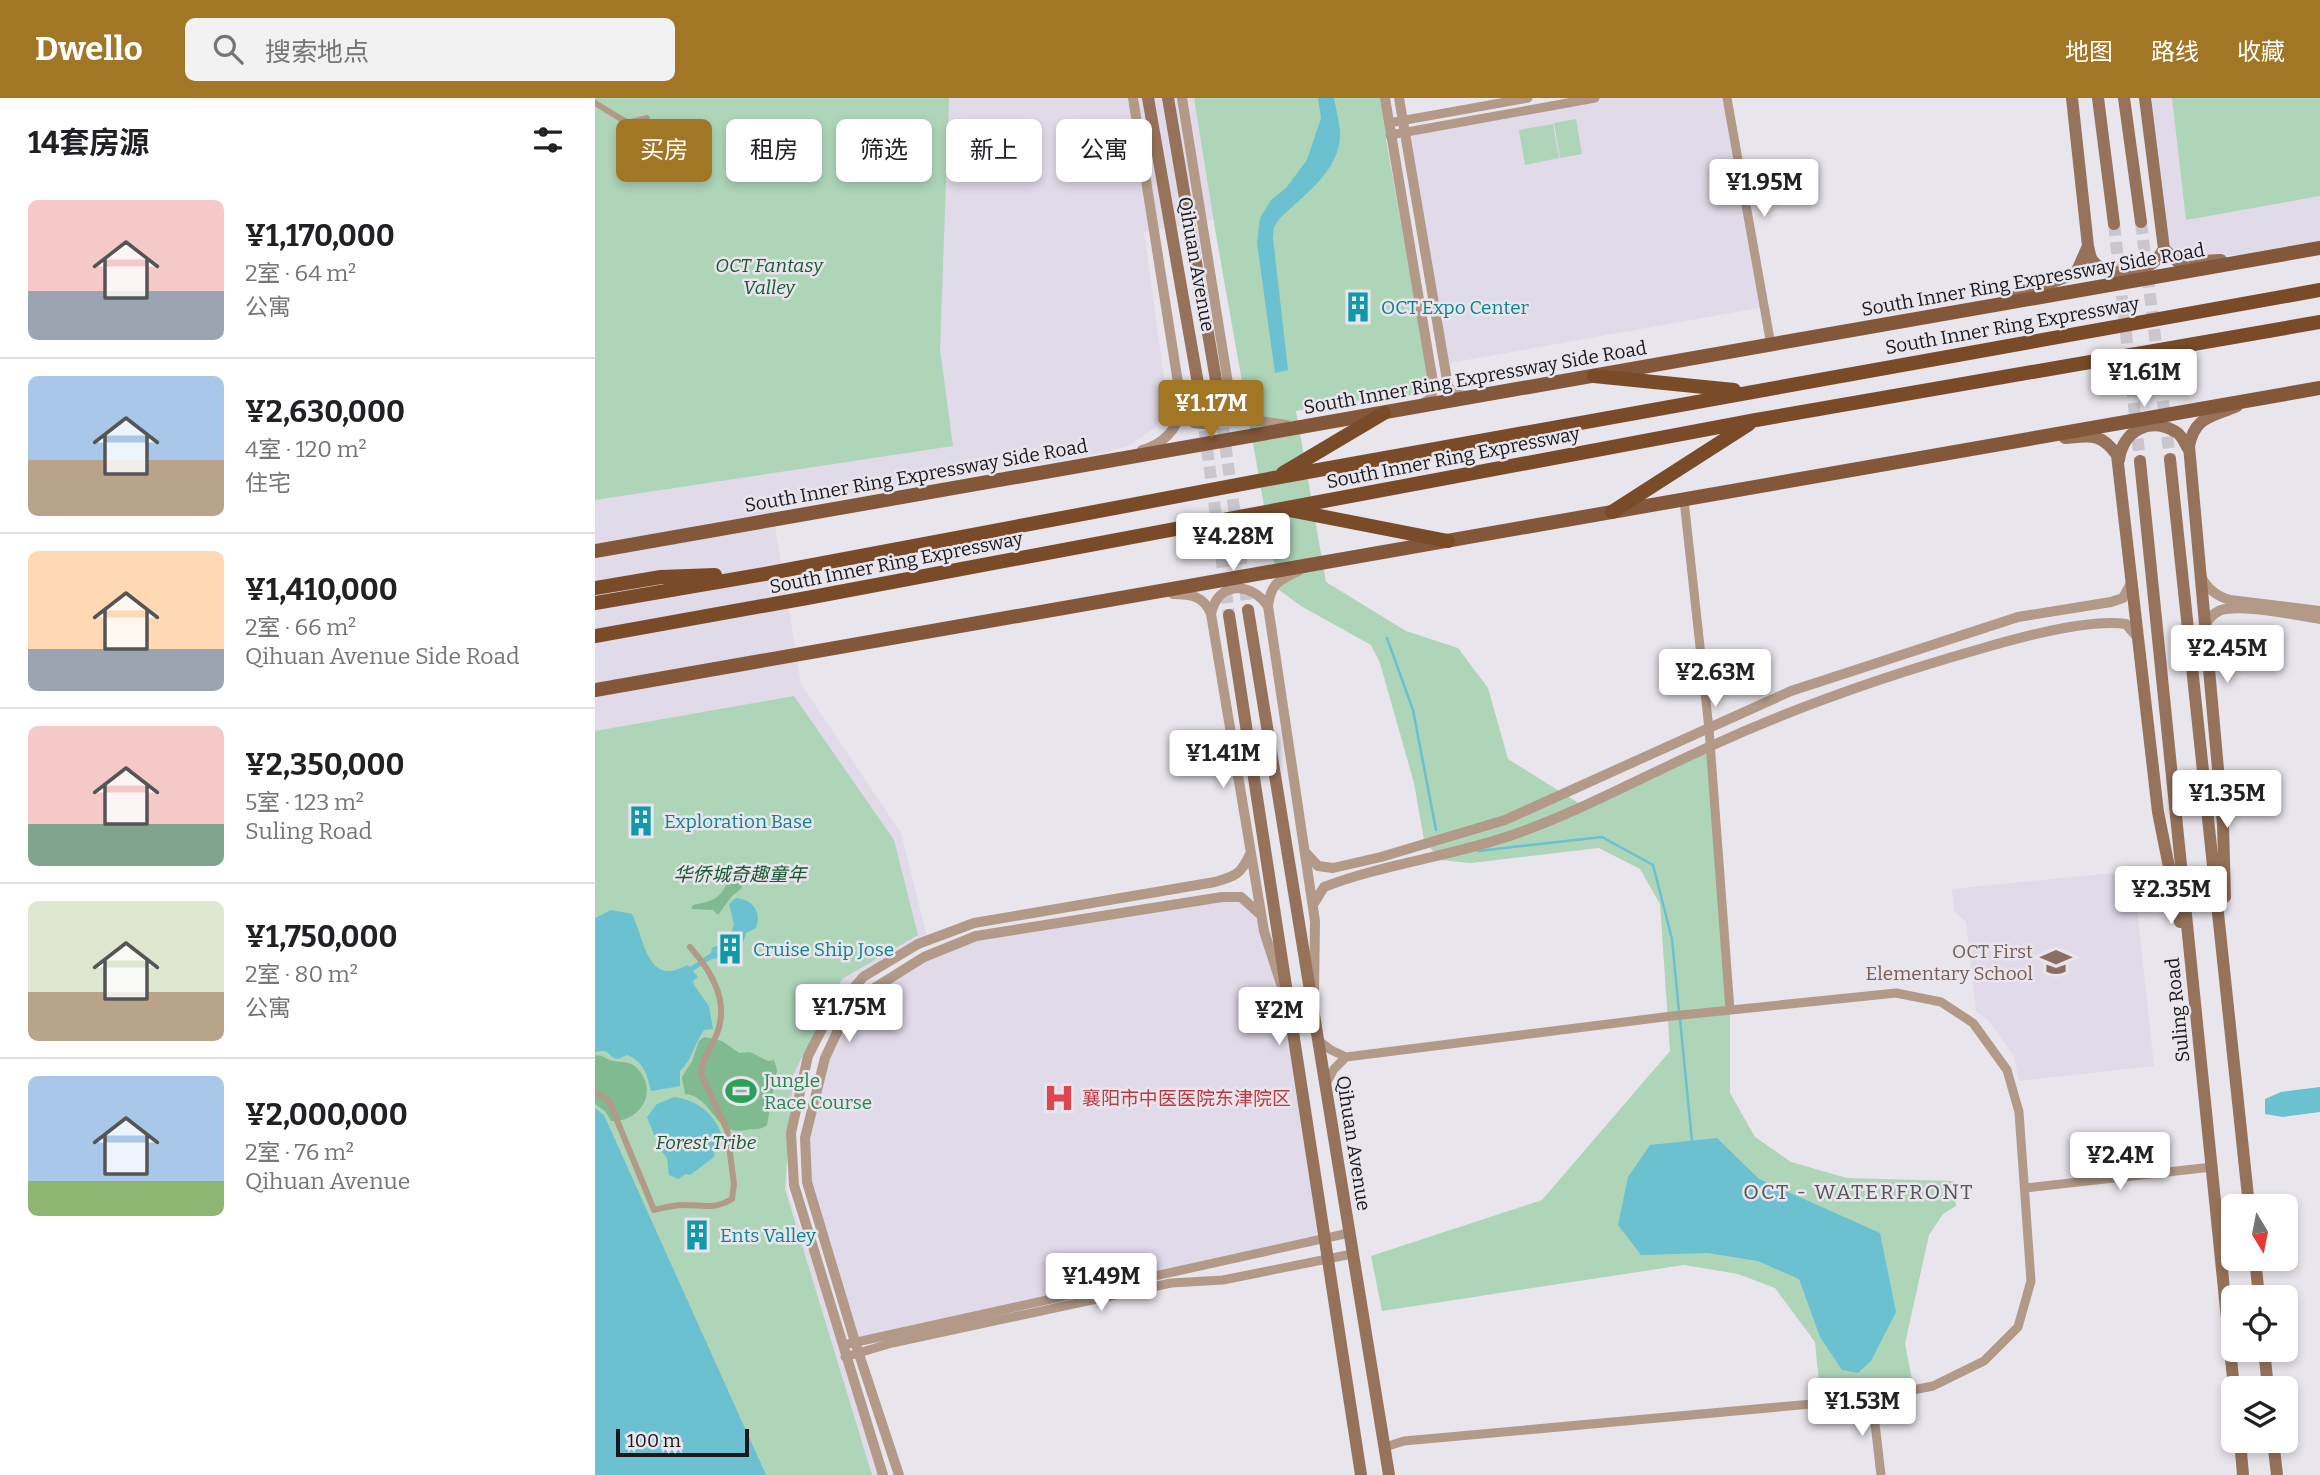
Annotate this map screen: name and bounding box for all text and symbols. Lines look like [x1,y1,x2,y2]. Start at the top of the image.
search box [185,18,675,81]
text: Dwello [35,29,143,69]
icon: search [209,30,247,68]
text: 搜索地点 [265,37,369,68]
text: 地图 [2065,38,2113,66]
text: 路线 [2151,38,2199,66]
text: 收藏 [2237,38,2285,66]
chip: 买房 [616,119,712,182]
chip: 租房 [726,119,822,182]
chip: 筛选 [836,119,932,182]
chip: 新上 [946,119,1042,182]
chip: 公寓 [1056,119,1152,182]
icon: filters [529,121,567,159]
text: 14套房源 [28,125,149,161]
pin: ¥1.95M [1707,159,1821,219]
text: ¥1.95M [1725,168,1803,196]
street label: Qihuan Avenue [1173,195,1220,333]
text: ¥1,170,000 [245,218,395,254]
icon: home [84,228,168,312]
street label: South Inner Ring Expressway Side Road [1860,238,2206,321]
park label: OCT Fantasy Valley [715,254,824,299]
text: 2室 · 64 m² [245,259,356,287]
building icon: OCT Expo Center [1341,290,1375,324]
street label: South Inner Ring Expressway [1883,292,2142,359]
text: 公寓 [245,293,291,321]
place label: OCT Expo Center [1381,296,1530,319]
street label: South Inner Ring Expressway Side Road [1302,336,1648,419]
pin: ¥1.61M [2087,350,2201,409]
text: ¥1.61M [2107,358,2181,386]
pin: ¥1.17M [1154,380,1268,440]
text: ¥1.17M [1174,389,1248,417]
text: ¥2,630,000 [245,394,405,430]
icon: home [84,404,168,488]
street label: South Inner Ring Expressway [1324,421,1583,493]
street label: South Inner Ring Expressway Side Road [743,434,1089,517]
text: 4室 · 120 m² [245,435,367,463]
text: 住宅 [245,469,291,497]
pin: ¥4.28M [1176,514,1290,573]
text: ¥4.28M [1192,522,1274,550]
street label: South Inner Ring Expressway [767,526,1026,598]
text: ¥1,410,000 [245,572,398,608]
icon: home [84,579,168,663]
text: 2室 · 66 m² [245,613,356,641]
pin: ¥2.45M [2170,626,2284,685]
text: ¥2.45M [2187,634,2267,662]
text: Qihuan Avenue Side Road [245,642,520,670]
pin: ¥2.63M [1658,650,1772,709]
text: ¥2.63M [1675,658,1755,686]
pin: ¥1.41M [1166,730,1280,790]
text: ¥1.41M [1186,739,1261,767]
text: ¥2,350,000 [245,747,405,783]
icon: home [84,754,168,838]
pin: ¥1.35M [2170,770,2284,830]
text: ¥1.35M [2188,779,2266,807]
text: 5室 · 123 m² [245,788,364,816]
building icon: Exploration Base [624,804,658,838]
place label: Exploration Base [664,810,812,833]
text: Suling Road [245,817,372,845]
park label: 华侨城奇趣童年 [673,863,808,886]
pin: ¥2.35M [2114,866,2228,926]
text: ¥2.35M [2131,875,2211,903]
text: ¥1,750,000 [245,919,398,955]
icon: home [84,929,168,1013]
building icon: Cruise Ship Jose [713,932,747,966]
place label: Cruise Ship Jose [753,938,894,961]
place label: OCT First Elementary School [1866,940,2033,985]
school or university icon: OCT First Elementary School [2039,945,2073,979]
street label: Suling Road [2161,956,2194,1063]
text: 2室 · 80 m² [245,960,358,988]
pin: ¥1.75M [792,984,906,1044]
pin: ¥2M [1245,988,1313,1047]
text: ¥1.75M [812,993,886,1021]
text: 公寓 [245,994,291,1022]
text: ¥2M [1254,996,1304,1024]
place label: Jungle Race Course [763,1069,872,1114]
sports icon: Jungle Race Course [724,1074,758,1108]
street label: Qihuan Avenue [1331,1074,1376,1212]
hospital icon: 襄阳市中医医院东津院区 [1042,1081,1076,1115]
place label: 襄阳市中医医院东津院区 [1082,1087,1291,1110]
text: ¥2,000,000 [245,1097,408,1133]
icon: home [84,1104,168,1188]
park label: Forest Tribe [656,1131,757,1154]
pin: ¥2.4M [2071,1132,2169,1192]
text: 2室 · 76 m² [245,1138,354,1166]
text: ¥2.4M [2086,1141,2154,1169]
text: Qihuan Avenue [245,1167,410,1195]
district label: OCT - WATERFRONT [1743,1179,1975,1205]
north arrow [2221,1194,2298,1270]
map controls [2221,1194,2298,1453]
building icon: Ents Valley [680,1218,714,1252]
place label: Ents Valley [720,1224,817,1247]
pin: ¥1.49M [1044,1254,1158,1313]
text: ¥1.49M [1062,1262,1140,1290]
button: locate [2221,1285,2298,1362]
button: layers [2221,1376,2298,1453]
pin: ¥1.53M [1805,1378,1919,1438]
text: ¥1.53M [1824,1387,1900,1415]
scale bar [616,1426,749,1458]
text: 100 m [627,1429,681,1452]

